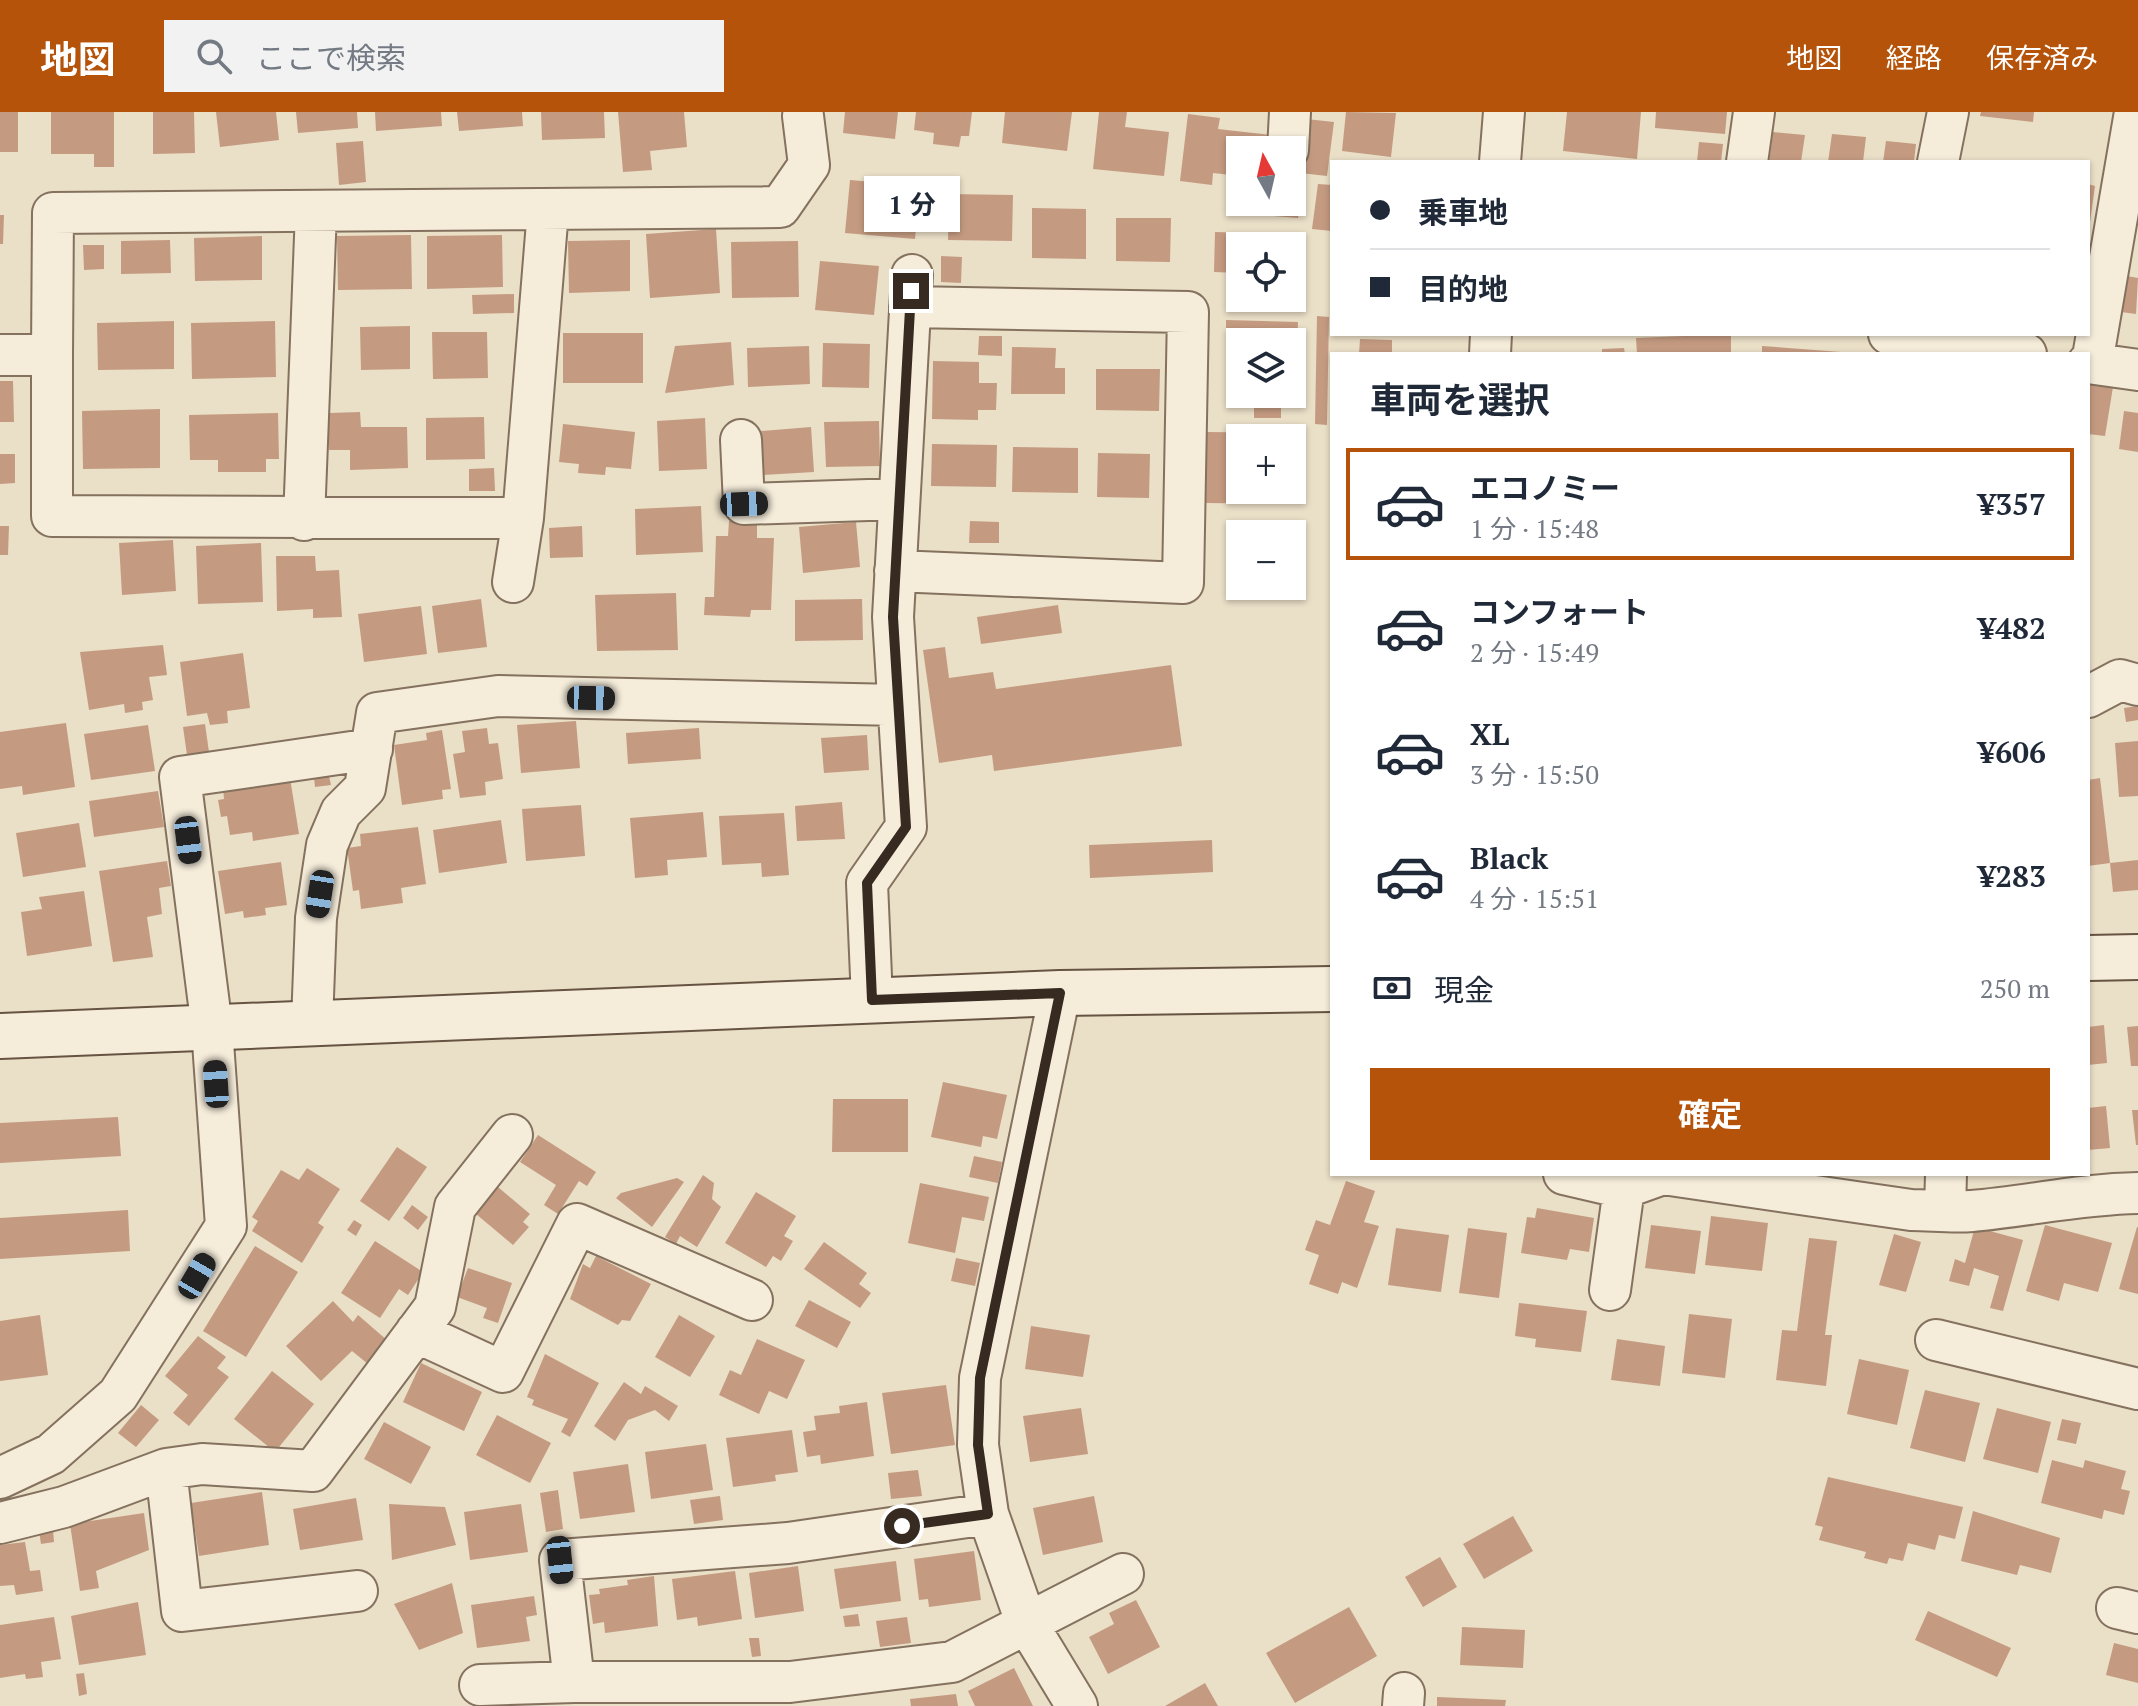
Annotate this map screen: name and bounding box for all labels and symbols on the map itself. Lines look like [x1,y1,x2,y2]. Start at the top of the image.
north arrow [1226,136,1306,216]
callout: 1 分 [863,175,959,231]
route end [893,273,929,309]
car [720,491,768,517]
car [567,686,615,710]
car [173,815,203,865]
car [304,868,336,920]
car [202,1059,230,1109]
car [175,1249,219,1303]
route start [884,1508,920,1544]
car [546,1535,574,1585]

